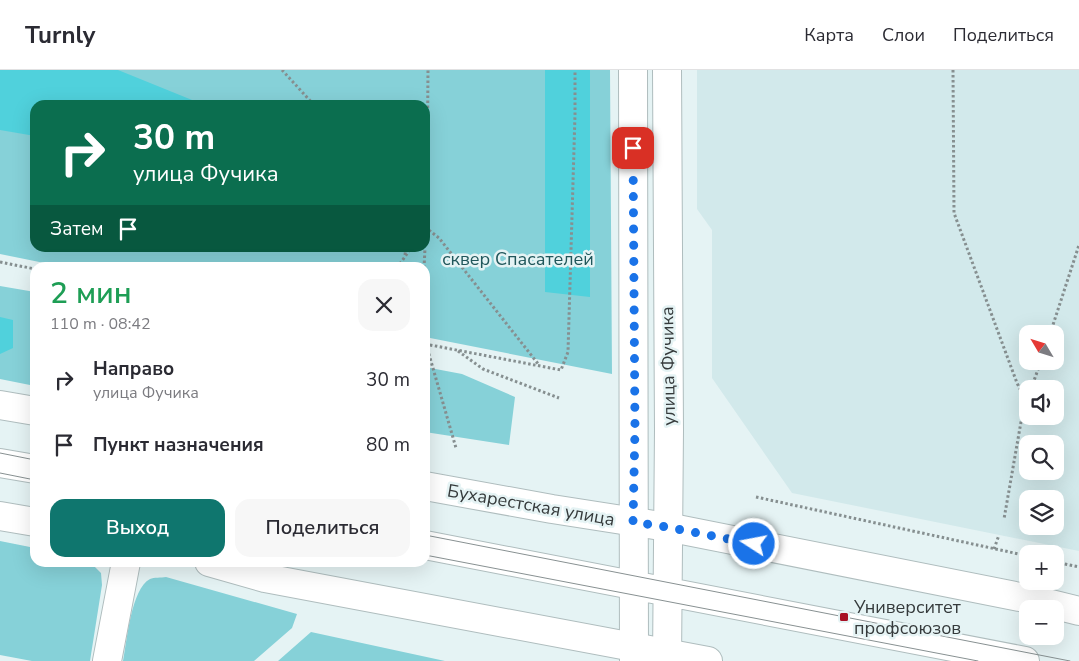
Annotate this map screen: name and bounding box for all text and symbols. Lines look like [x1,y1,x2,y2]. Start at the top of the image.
text: Turnly [25,19,95,51]
text: Карта [804,23,854,47]
text: Слои [882,23,925,47]
text: Поделиться [953,23,1054,47]
text: 30 m [133,114,215,161]
icon: right [50,120,115,185]
pin [612,127,654,169]
icon: arrive [619,134,647,162]
text: улица Фучика [133,159,279,189]
icon: arrive [114,215,142,243]
text: Затем [50,216,104,242]
park label: cквер Спасателей [442,247,594,271]
text: 2 мин [50,273,132,314]
button: close [358,279,410,331]
street label: улица Фучика [655,306,681,426]
text: 110 m · 08:42 [50,313,151,335]
north arrow [1019,325,1064,370]
map controls [1019,325,1064,645]
text: Направо [93,356,174,382]
icon: right [50,366,78,394]
text: 30 m [366,367,410,393]
button: sound [1019,380,1064,425]
text: улица Фучика [93,382,199,404]
icon: arrive [50,431,78,459]
text: Пункт назначения [93,432,264,458]
text: 80 m [366,432,410,458]
button: search [1019,435,1064,480]
street label: Бухарестская улица [445,478,617,532]
button: layers [1019,490,1064,535]
button: Выход [50,499,225,557]
button: Поделиться [235,499,410,557]
position arrow [727,517,779,569]
button: + [1019,545,1064,590]
place label: Университет профсоюзов [853,595,961,640]
button: − [1019,600,1064,645]
marker: Университет профсоюзов [838,611,850,623]

